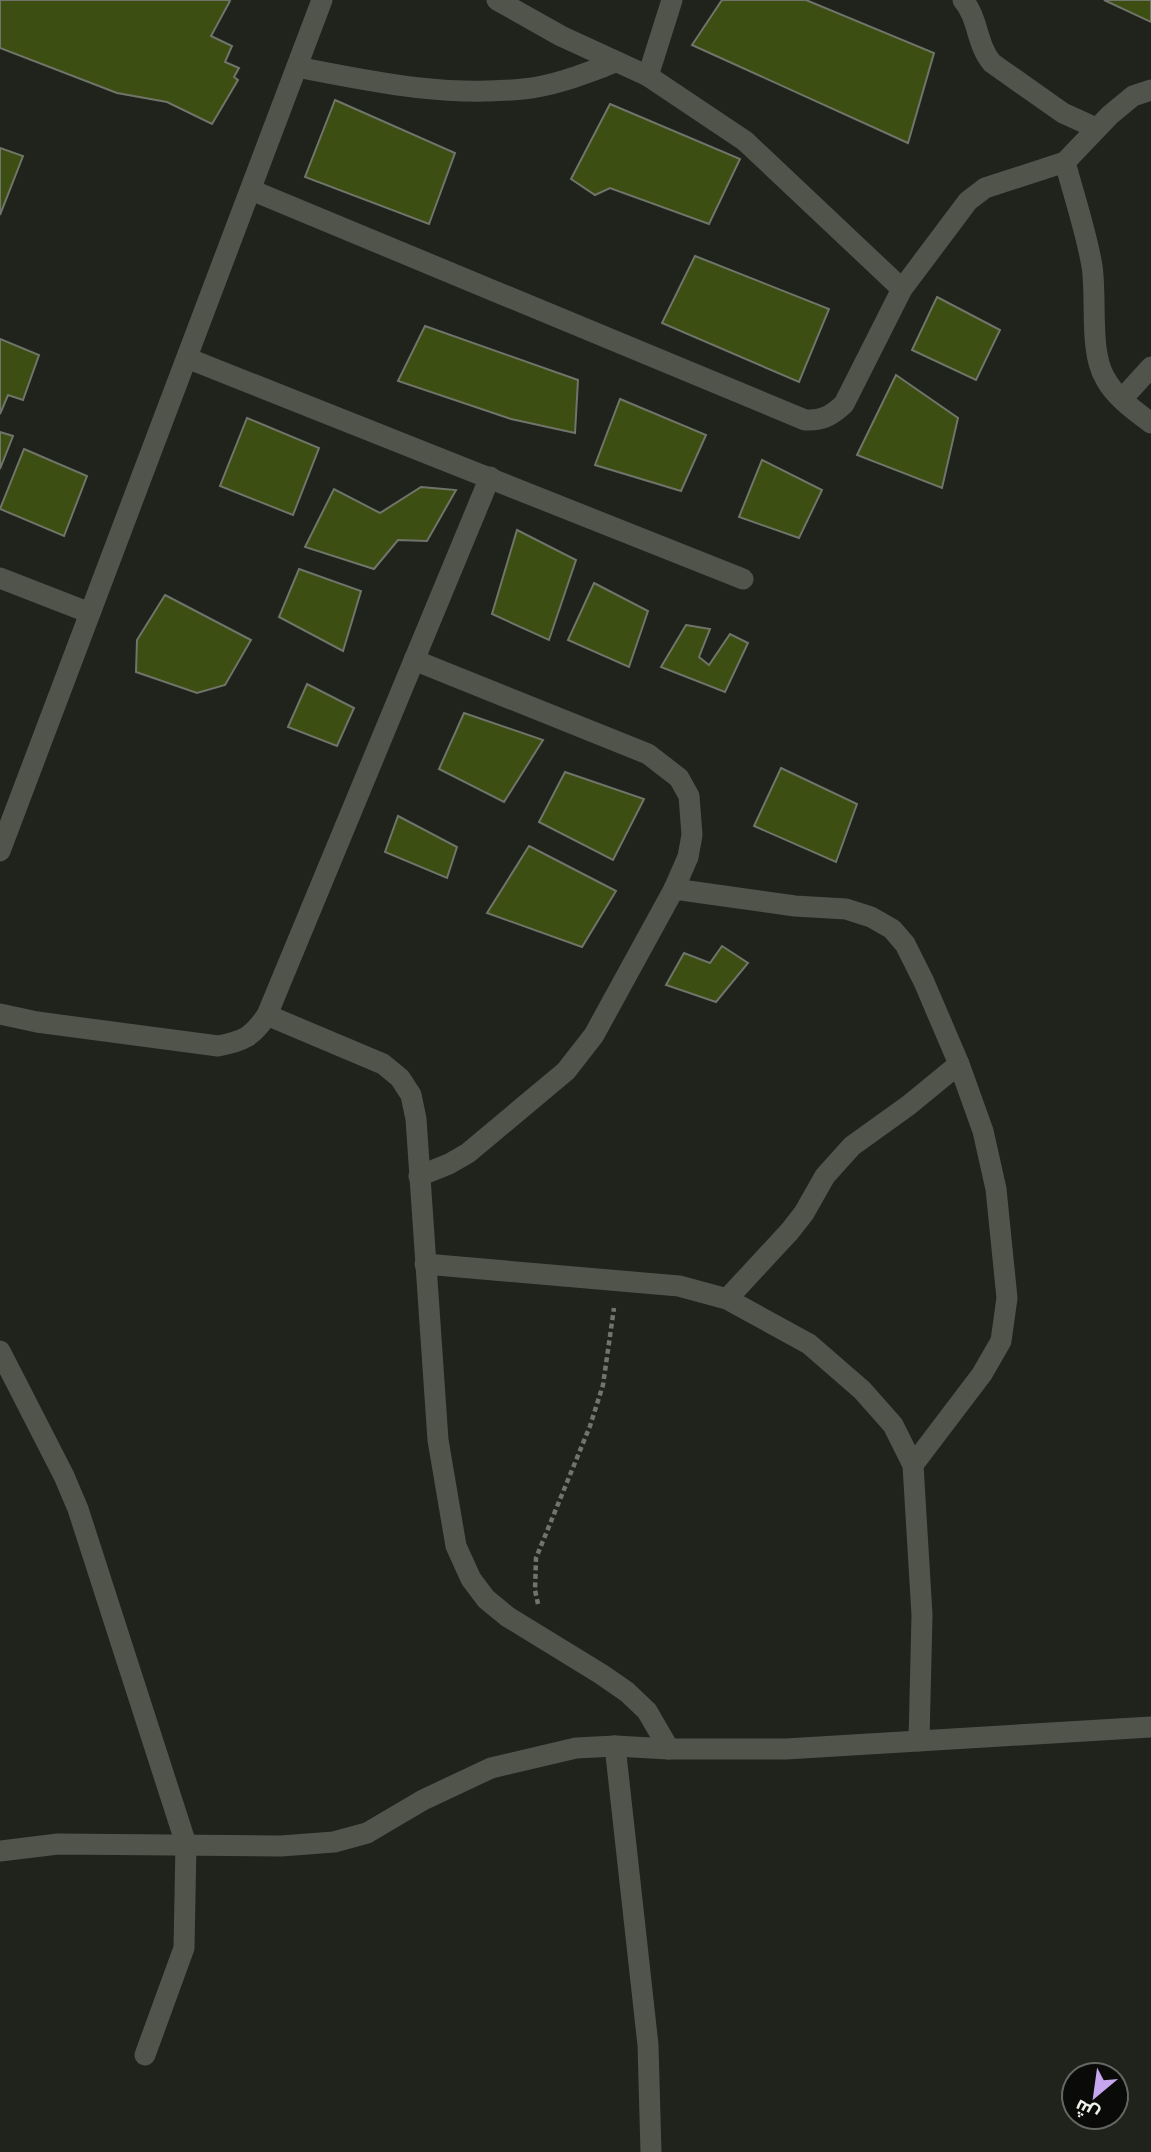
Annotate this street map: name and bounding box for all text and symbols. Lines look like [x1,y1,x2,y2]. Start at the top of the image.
north arrow [1060,2061,1130,2131]
text: ش [1071,2094,1103,2126]

